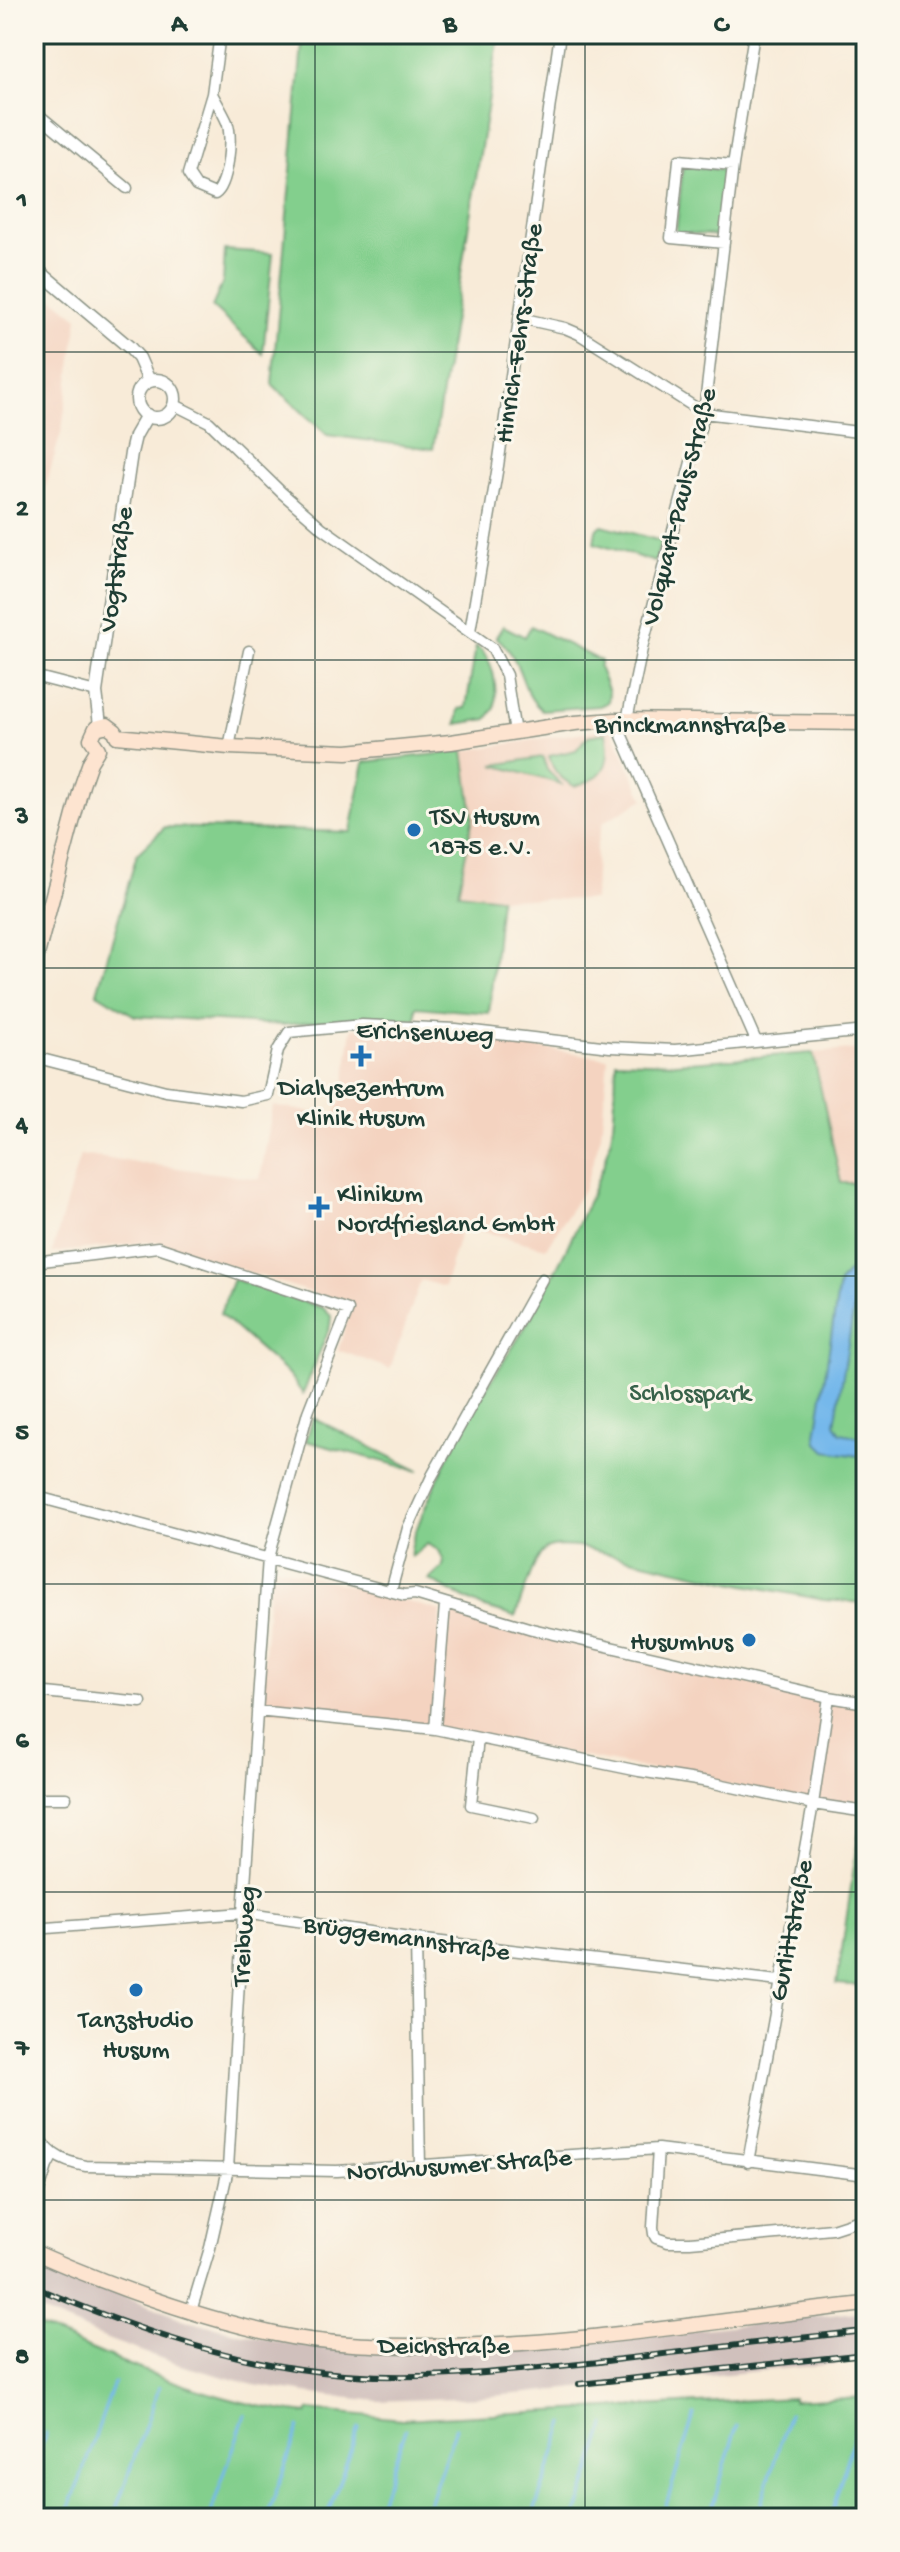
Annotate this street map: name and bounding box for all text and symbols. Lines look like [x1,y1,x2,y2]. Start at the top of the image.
text: A [170,11,188,42]
text: B [442,11,458,42]
text: C [714,11,731,42]
text: 1 [16,187,27,218]
street label: Hinrich-Fehrs-Straße [491,221,552,446]
street label: Volquart-Pauls-Straße [637,384,726,630]
text: 2 [16,495,29,526]
street label: Vogtstraße [94,504,143,635]
street label: Brinckmannstraße [593,712,786,743]
text: 3 [14,803,29,834]
place label: TSV Husum 1875 e.V. [428,804,540,865]
marker: TSV Husum 1875 e.V. [405,821,423,839]
street label: Erichsenweg [356,1017,494,1052]
marker: Dialysezentrum Klinik Husum [350,1045,372,1067]
place label: Dialysezentrum Klinik Husum [276,1075,444,1136]
text: 4 [15,1111,29,1142]
place label: Klinikum Nordfriesland GmbH [337,1181,555,1242]
marker: Klinikum Nordfriesland GmbH [308,1196,330,1218]
park label: Schlosspark [629,1380,753,1411]
text: 5 [15,1419,29,1450]
place label: Husumhus [630,1629,734,1660]
marker: Husumhus [740,1631,758,1649]
text: 6 [15,1727,29,1758]
street label: Gurlittstraße [765,1857,822,2004]
street label: Treibweg [227,1885,265,1989]
street label: Brüggemannstraße [300,1910,512,1970]
marker: Tanzstudio Husum [127,1981,145,1999]
place label: Tanzstudio Husum [76,2007,194,2068]
text: 7 [13,2035,30,2066]
street label: Nordhusumer Straße [346,2144,574,2191]
street label: Deichstraße [376,2333,511,2364]
text: 8 [15,2343,29,2374]

